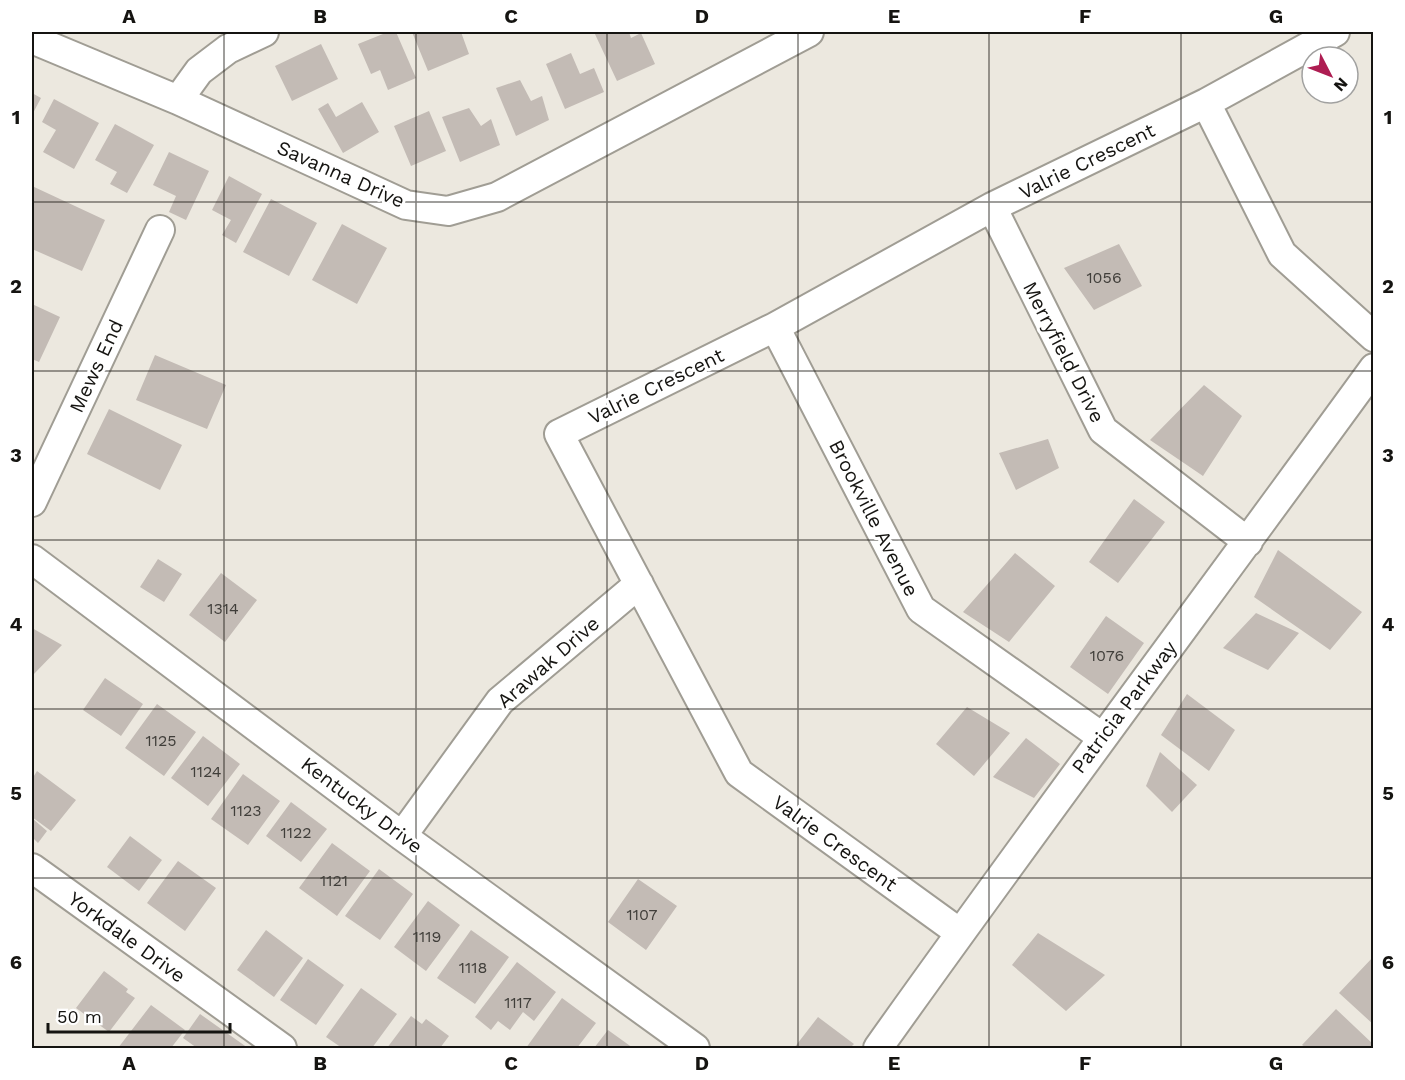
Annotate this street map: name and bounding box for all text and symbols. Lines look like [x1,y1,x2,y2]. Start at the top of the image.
text: A [122,4,136,28]
text: B [313,4,327,28]
text: C [504,4,518,28]
text: D [695,4,709,28]
text: E [888,4,900,28]
text: F [1079,4,1091,28]
text: G [1269,4,1283,28]
north arrow [1300,45,1360,105]
text: N [1330,74,1352,95]
text: 1 [12,105,20,129]
text: 1 [1384,105,1392,129]
street label: Valrie Crescent [1015,117,1159,204]
street label: Savanna Drive [273,135,409,213]
house number: 1056 [1086,268,1122,287]
text: 2 [10,274,22,298]
text: 2 [1382,274,1394,298]
street label: Merryfield Drive [1018,277,1110,427]
street label: Mews End [64,316,128,416]
street label: Valrie Crescent [584,342,728,429]
street label: Brookville Avenue [824,436,924,600]
text: 3 [10,443,22,467]
text: 3 [1382,443,1394,467]
house number: 1314 [207,599,239,618]
street label: Arawak Drive [492,611,604,713]
text: 4 [10,612,23,636]
text: 4 [1382,612,1395,636]
street label: Patricia Parkway [1066,635,1182,778]
house number: 1076 [1090,646,1124,665]
house number: 1125 [145,731,177,750]
street label: Kentucky Drive [297,752,427,858]
house number: 1124 [190,762,222,781]
text: 5 [10,781,22,805]
text: 5 [1382,781,1394,805]
street label: Valrie Crescent [768,790,902,897]
house number: 1123 [230,801,262,820]
house number: 1122 [280,823,312,842]
house number: 1121 [320,871,348,890]
street label: Yorkdale Drive [64,886,190,988]
house number: 1107 [626,905,658,924]
house number: 1119 [413,927,441,946]
text: 6 [10,950,22,974]
text: 6 [1382,950,1394,974]
house number: 1118 [459,958,487,977]
house number: 1117 [504,993,532,1012]
scale bar [48,996,230,1034]
text: 50 m [57,1006,102,1027]
text: A [122,1051,136,1075]
text: B [313,1051,327,1075]
text: C [504,1051,518,1075]
text: D [695,1051,709,1075]
text: E [888,1051,900,1075]
text: F [1079,1051,1091,1075]
text: G [1269,1051,1283,1075]

